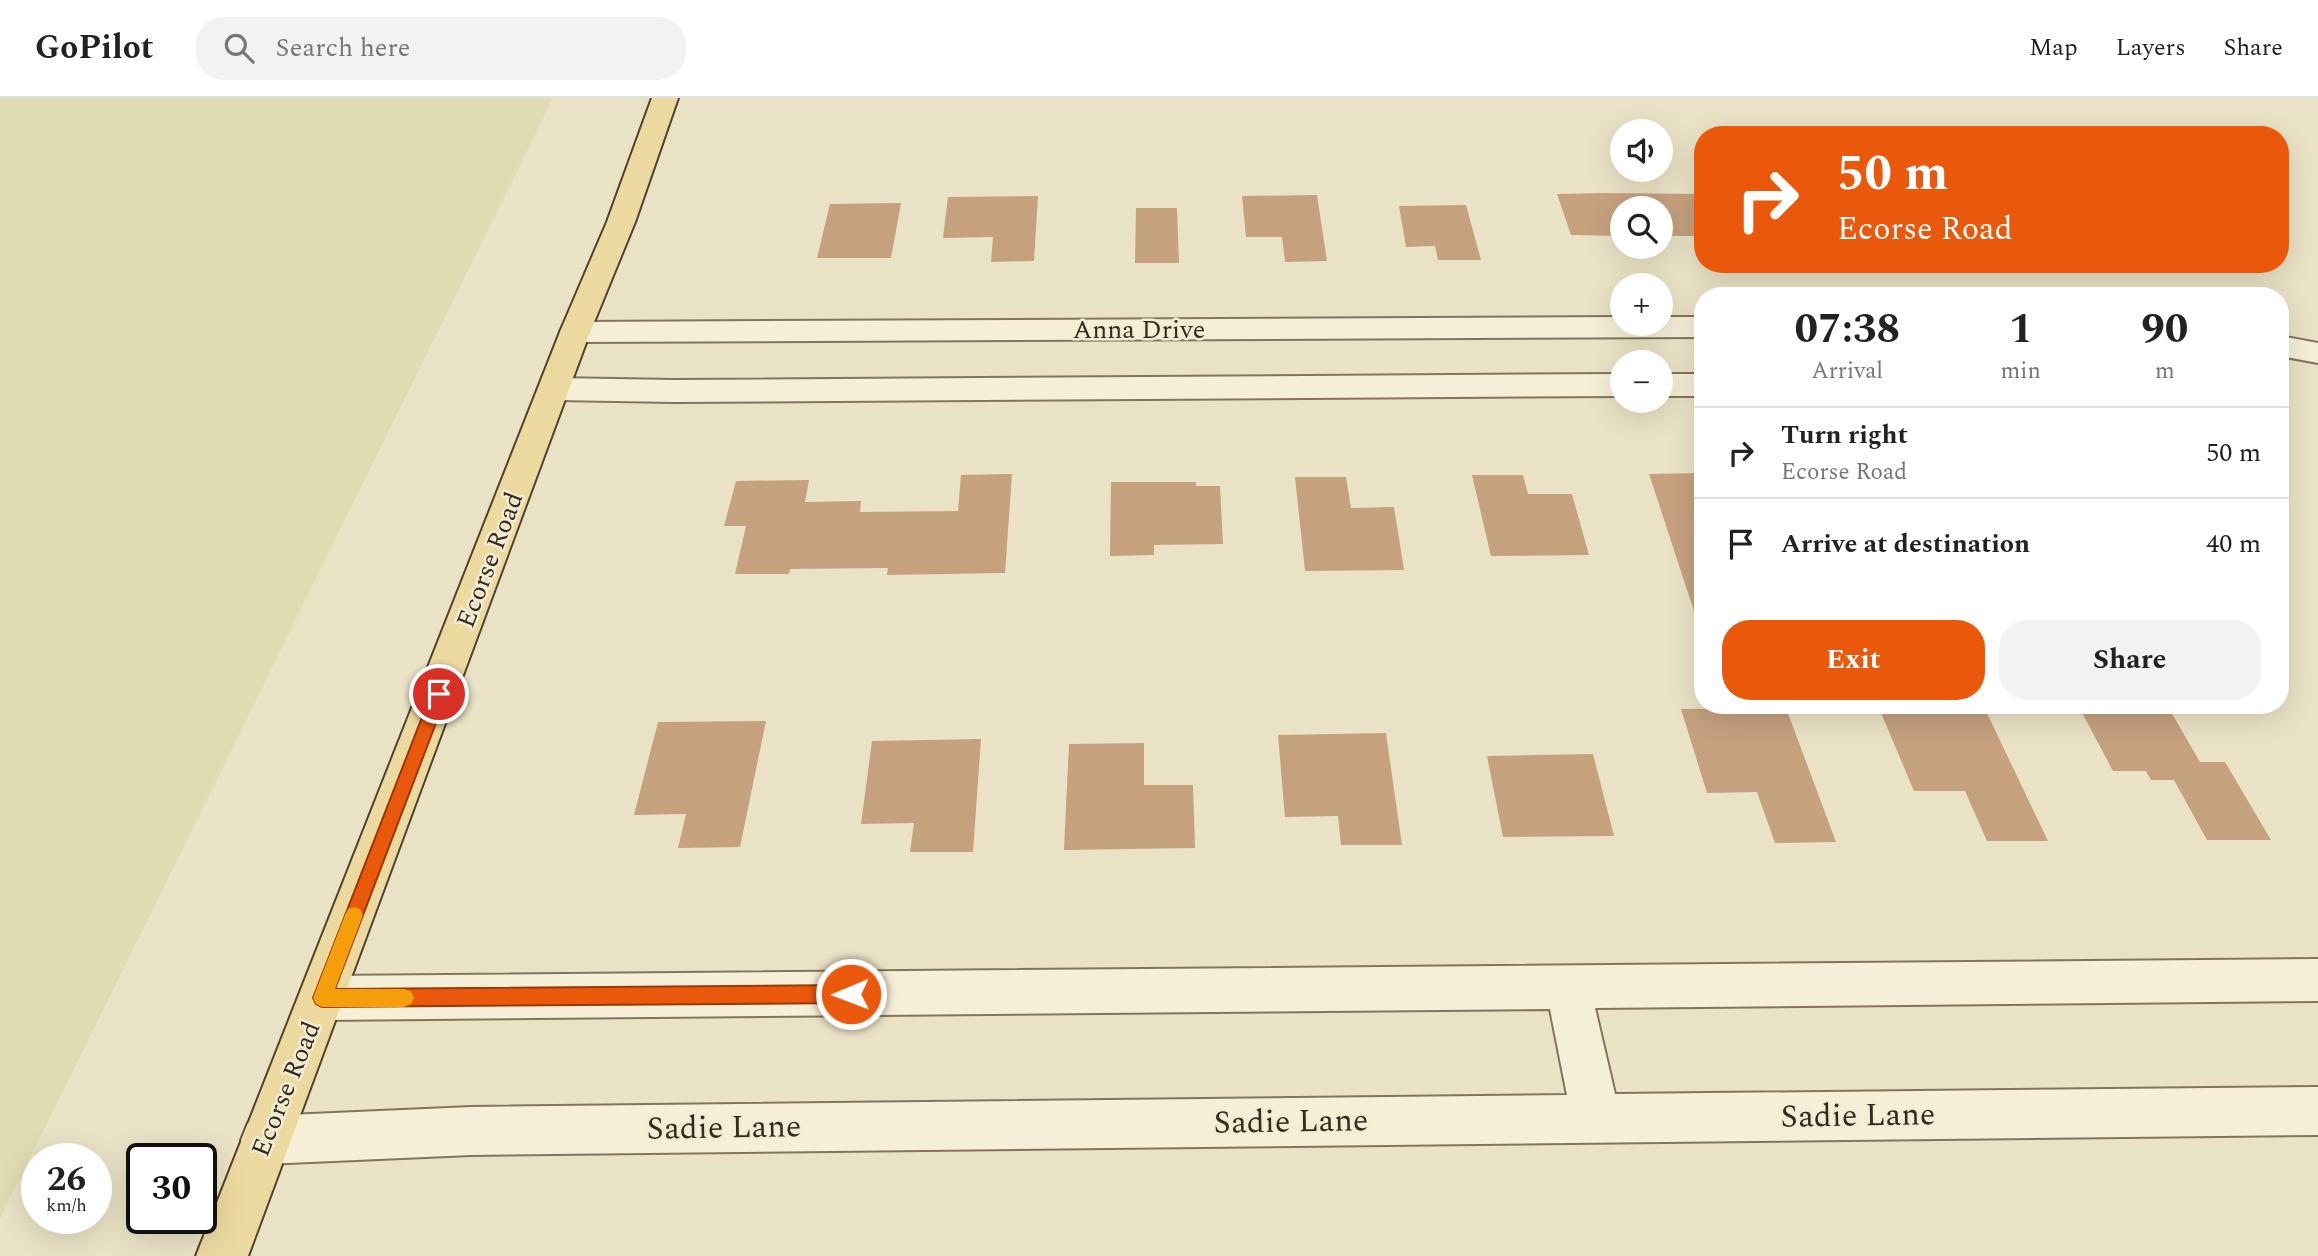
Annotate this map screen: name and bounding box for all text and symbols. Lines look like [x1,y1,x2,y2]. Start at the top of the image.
search box [196,17,686,80]
text: GoPilot [35,23,154,73]
text: Search here [276,28,410,68]
icon: search [220,29,258,67]
text: Map [2029,30,2078,66]
text: Layers [2116,30,2186,66]
text: Share [2224,30,2283,66]
map controls [1610,119,1673,413]
button: sound [1610,119,1673,182]
text: 50 m [1837,137,1948,212]
icon: right [1722,154,1813,245]
button: search [1610,196,1673,259]
text: Ecorse Road [1837,205,2013,254]
button: + [1610,273,1673,336]
text: 07:38 [1795,298,1900,361]
text: 1 [2009,298,2032,361]
text: 90 [2141,298,2188,361]
street label: Anna Drive [1073,310,1205,350]
button: − [1610,350,1673,413]
text: Arrival [1811,354,1883,389]
text: min [2001,354,2041,389]
text: m [2155,354,2175,389]
text: Turn right [1781,415,1908,455]
text: 50 m [2206,433,2261,473]
icon: right [1722,434,1760,472]
text: Ecorse Road [1781,455,1907,490]
street label: Ecorse Road [446,486,534,634]
text: Arrive at destination [1781,524,2030,564]
text: 40 m [2206,524,2261,564]
icon: arrive [1722,525,1760,563]
button: Exit [1722,620,1985,700]
button: Share [1999,620,2261,700]
pin [409,664,469,724]
icon: arrive [420,675,458,713]
position arrow [814,957,888,1031]
street label: Ecorse Road [241,1015,331,1163]
street label: Sadie Lane [1780,1090,1936,1142]
street label: Sadie Lane [1213,1096,1369,1148]
street label: Sadie Lane [646,1102,802,1154]
speed limit sign: 30 [126,1143,217,1234]
text: 26 [47,1153,86,1206]
text: km/h [46,1192,87,1219]

